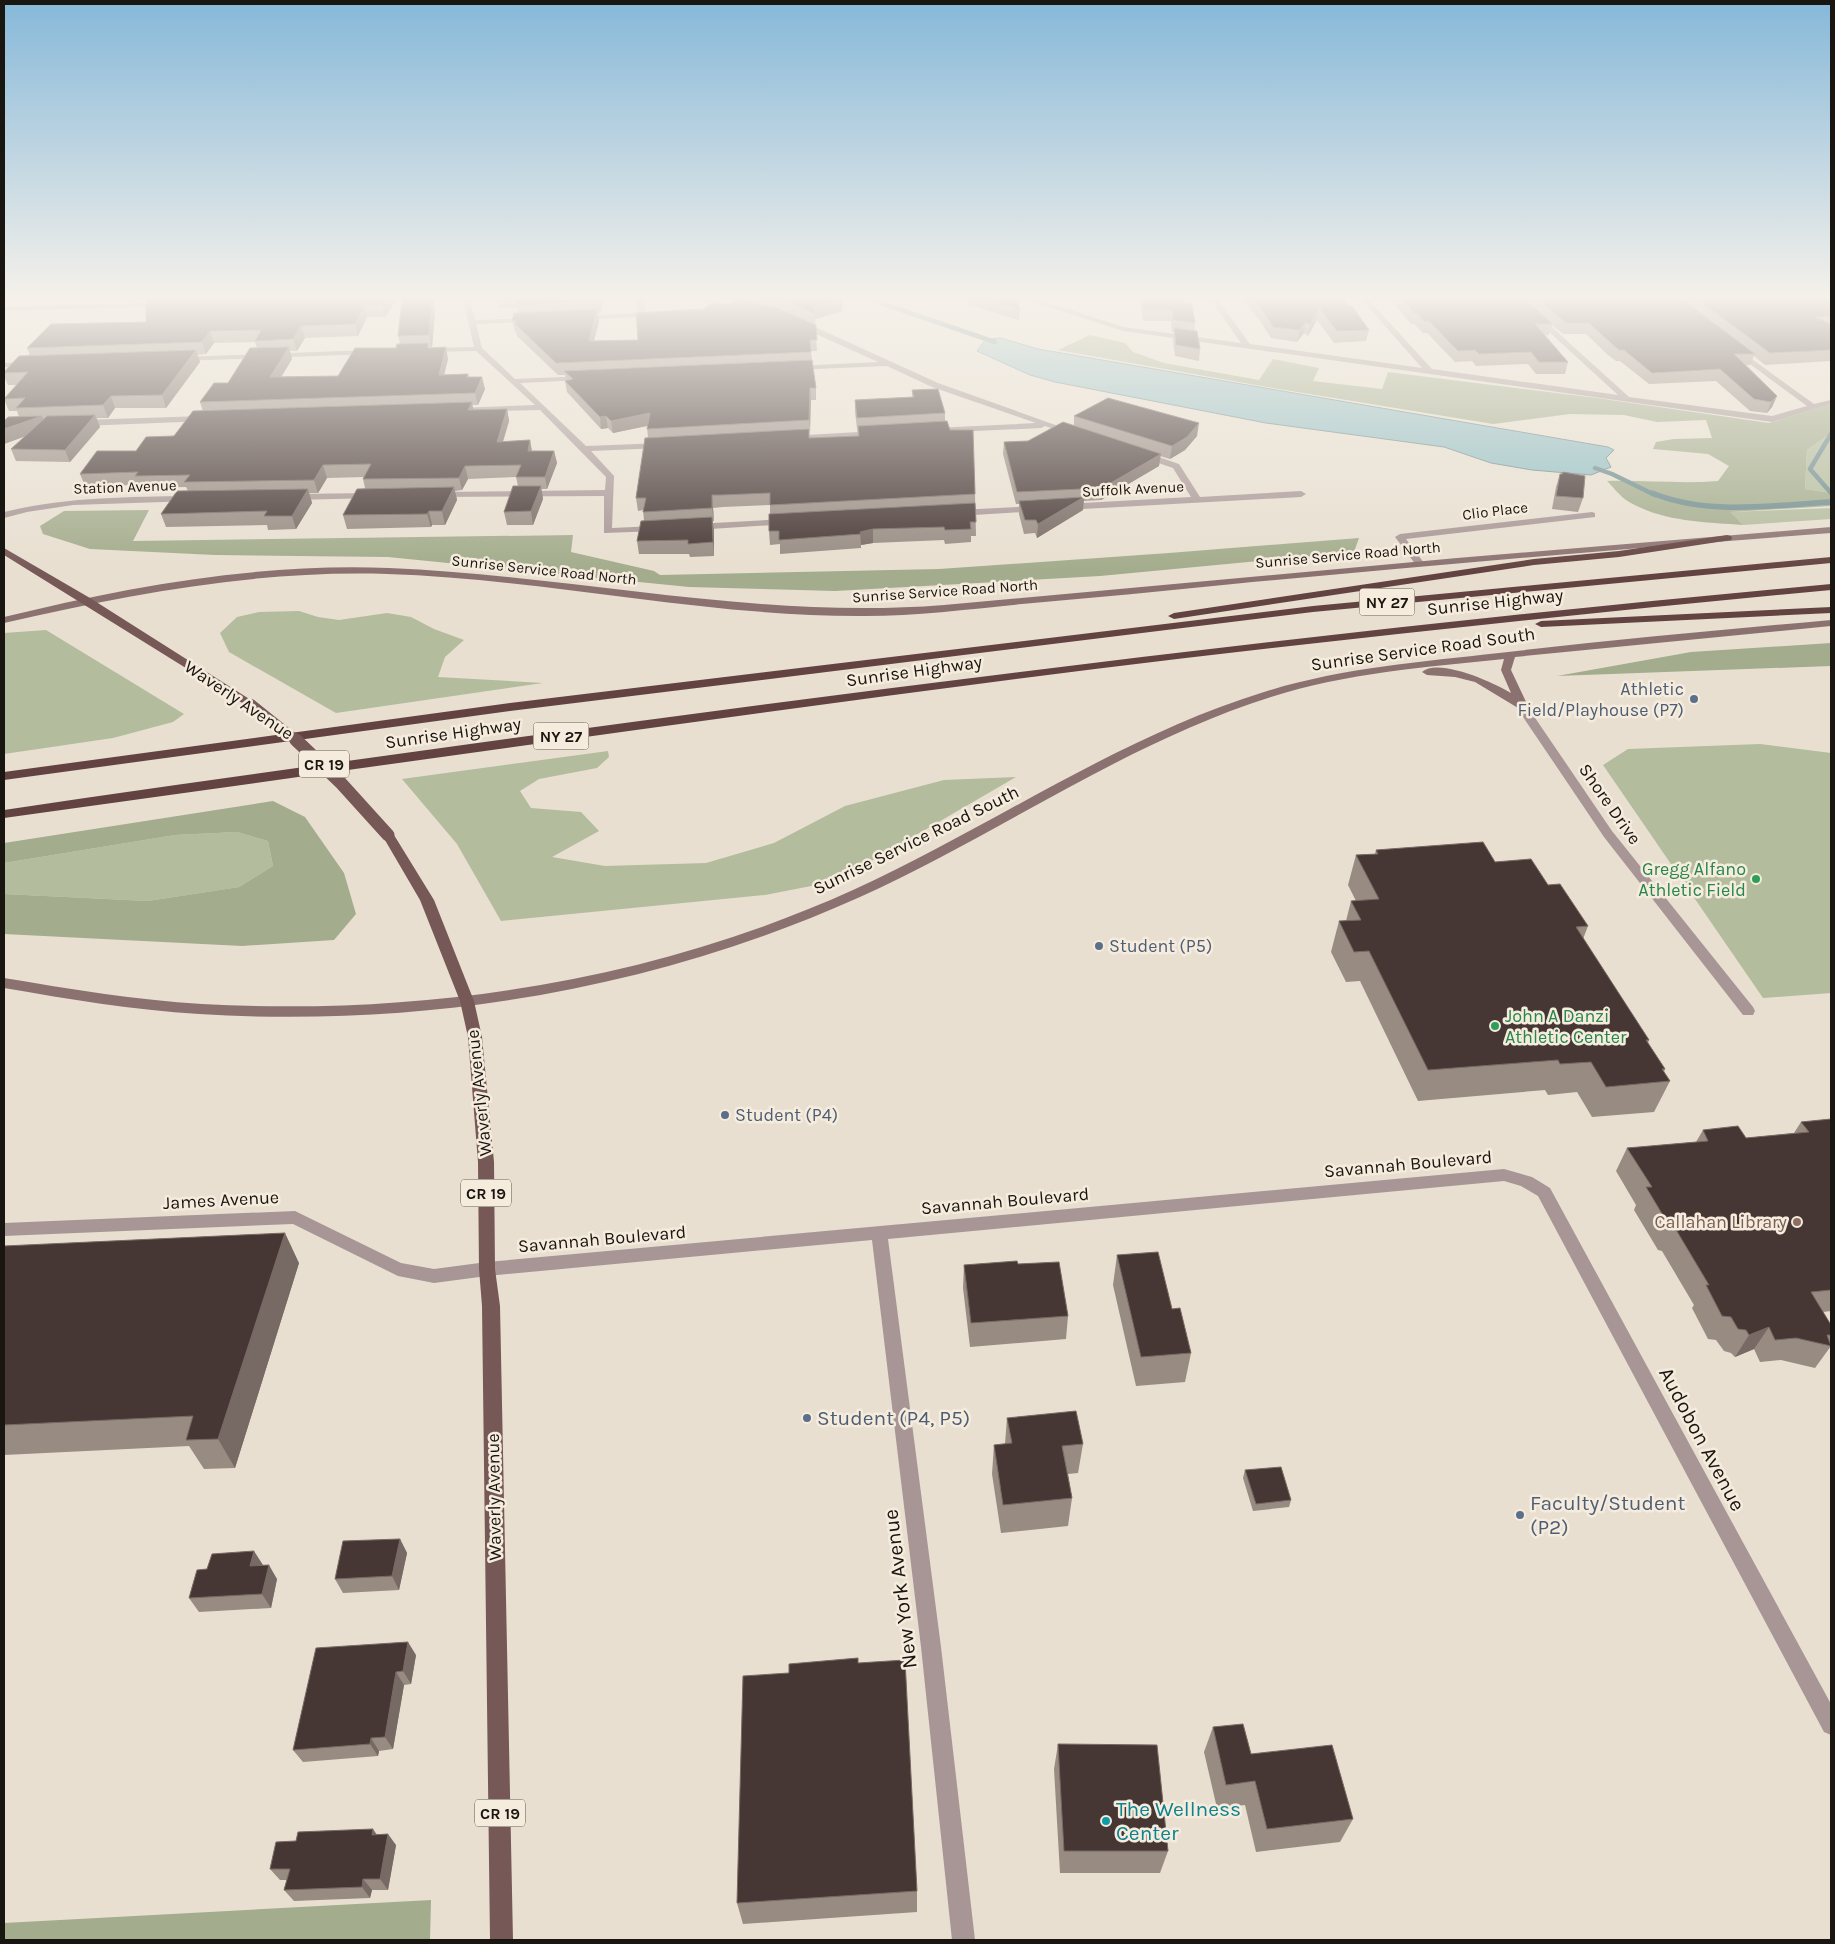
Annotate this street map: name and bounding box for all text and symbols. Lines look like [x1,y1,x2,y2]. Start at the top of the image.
street label: Station Avenue [73,476,177,498]
street label: Suffolk Avenue [1081,477,1185,501]
street label: Clio Place [1461,498,1529,524]
street label: Sunrise Service Road North [1255,538,1441,572]
street label: Sunrise Service Road North [451,551,637,589]
street label: Sunrise Service Road North [852,576,1038,606]
street label: Sunrise Highway [1426,584,1565,620]
road number: NY 27 [1360,588,1414,616]
street label: Sunrise Service Road South [1309,622,1537,676]
street label: Sunrise Highway [845,650,984,691]
street label: Waverly Avenue [180,655,298,745]
place label: Athletic Field/Playhouse (P7) [1517,678,1684,721]
marker: Athletic Field/Playhouse (P7) [1688,693,1700,705]
street label: Sunrise Highway [384,712,523,753]
road number: NY 27 [534,722,588,749]
road number: CR 19 [299,751,349,778]
street label: Shore Drive [1574,759,1646,849]
street label: Sunrise Service Road South [809,781,1023,899]
place label: Gregg Alfano Athletic Field [1638,858,1746,901]
marker: Gregg Alfano Athletic Field [1750,873,1762,885]
place label: Student (P5) [1109,935,1212,957]
marker: Student (P5) [1093,940,1105,952]
place label: John A Danzi Athletic Center [1505,1005,1627,1048]
marker: John A Danzi Athletic Center [1489,1020,1501,1032]
street label: Waverly Avenue [461,1029,497,1157]
place label: Student (P4) [735,1104,838,1126]
marker: Student (P4) [719,1109,731,1121]
street label: Savannah Boulevard [1323,1146,1493,1182]
road number: CR 19 [461,1180,511,1206]
street label: Savannah Boulevard [920,1183,1090,1219]
street label: James Avenue [162,1186,280,1214]
place label: Callahan Library [1654,1211,1788,1233]
marker: Callahan Library [1791,1216,1803,1228]
street label: Savannah Boulevard [517,1221,687,1257]
street label: Audobon Avenue [1654,1363,1750,1515]
place label: Student (P4, P5) [817,1406,970,1430]
marker: Student (P4, P5) [801,1412,813,1424]
street label: Waverly Avenue [482,1433,506,1561]
place label: Faculty/Student (P2) [1530,1491,1685,1539]
street label: New York Avenue [878,1508,922,1670]
marker: Faculty/Student (P2) [1514,1509,1526,1521]
place label: The Wellness Center [1116,1797,1241,1845]
road number: CR 19 [475,1800,525,1826]
marker: The Wellness Center [1100,1815,1112,1827]

